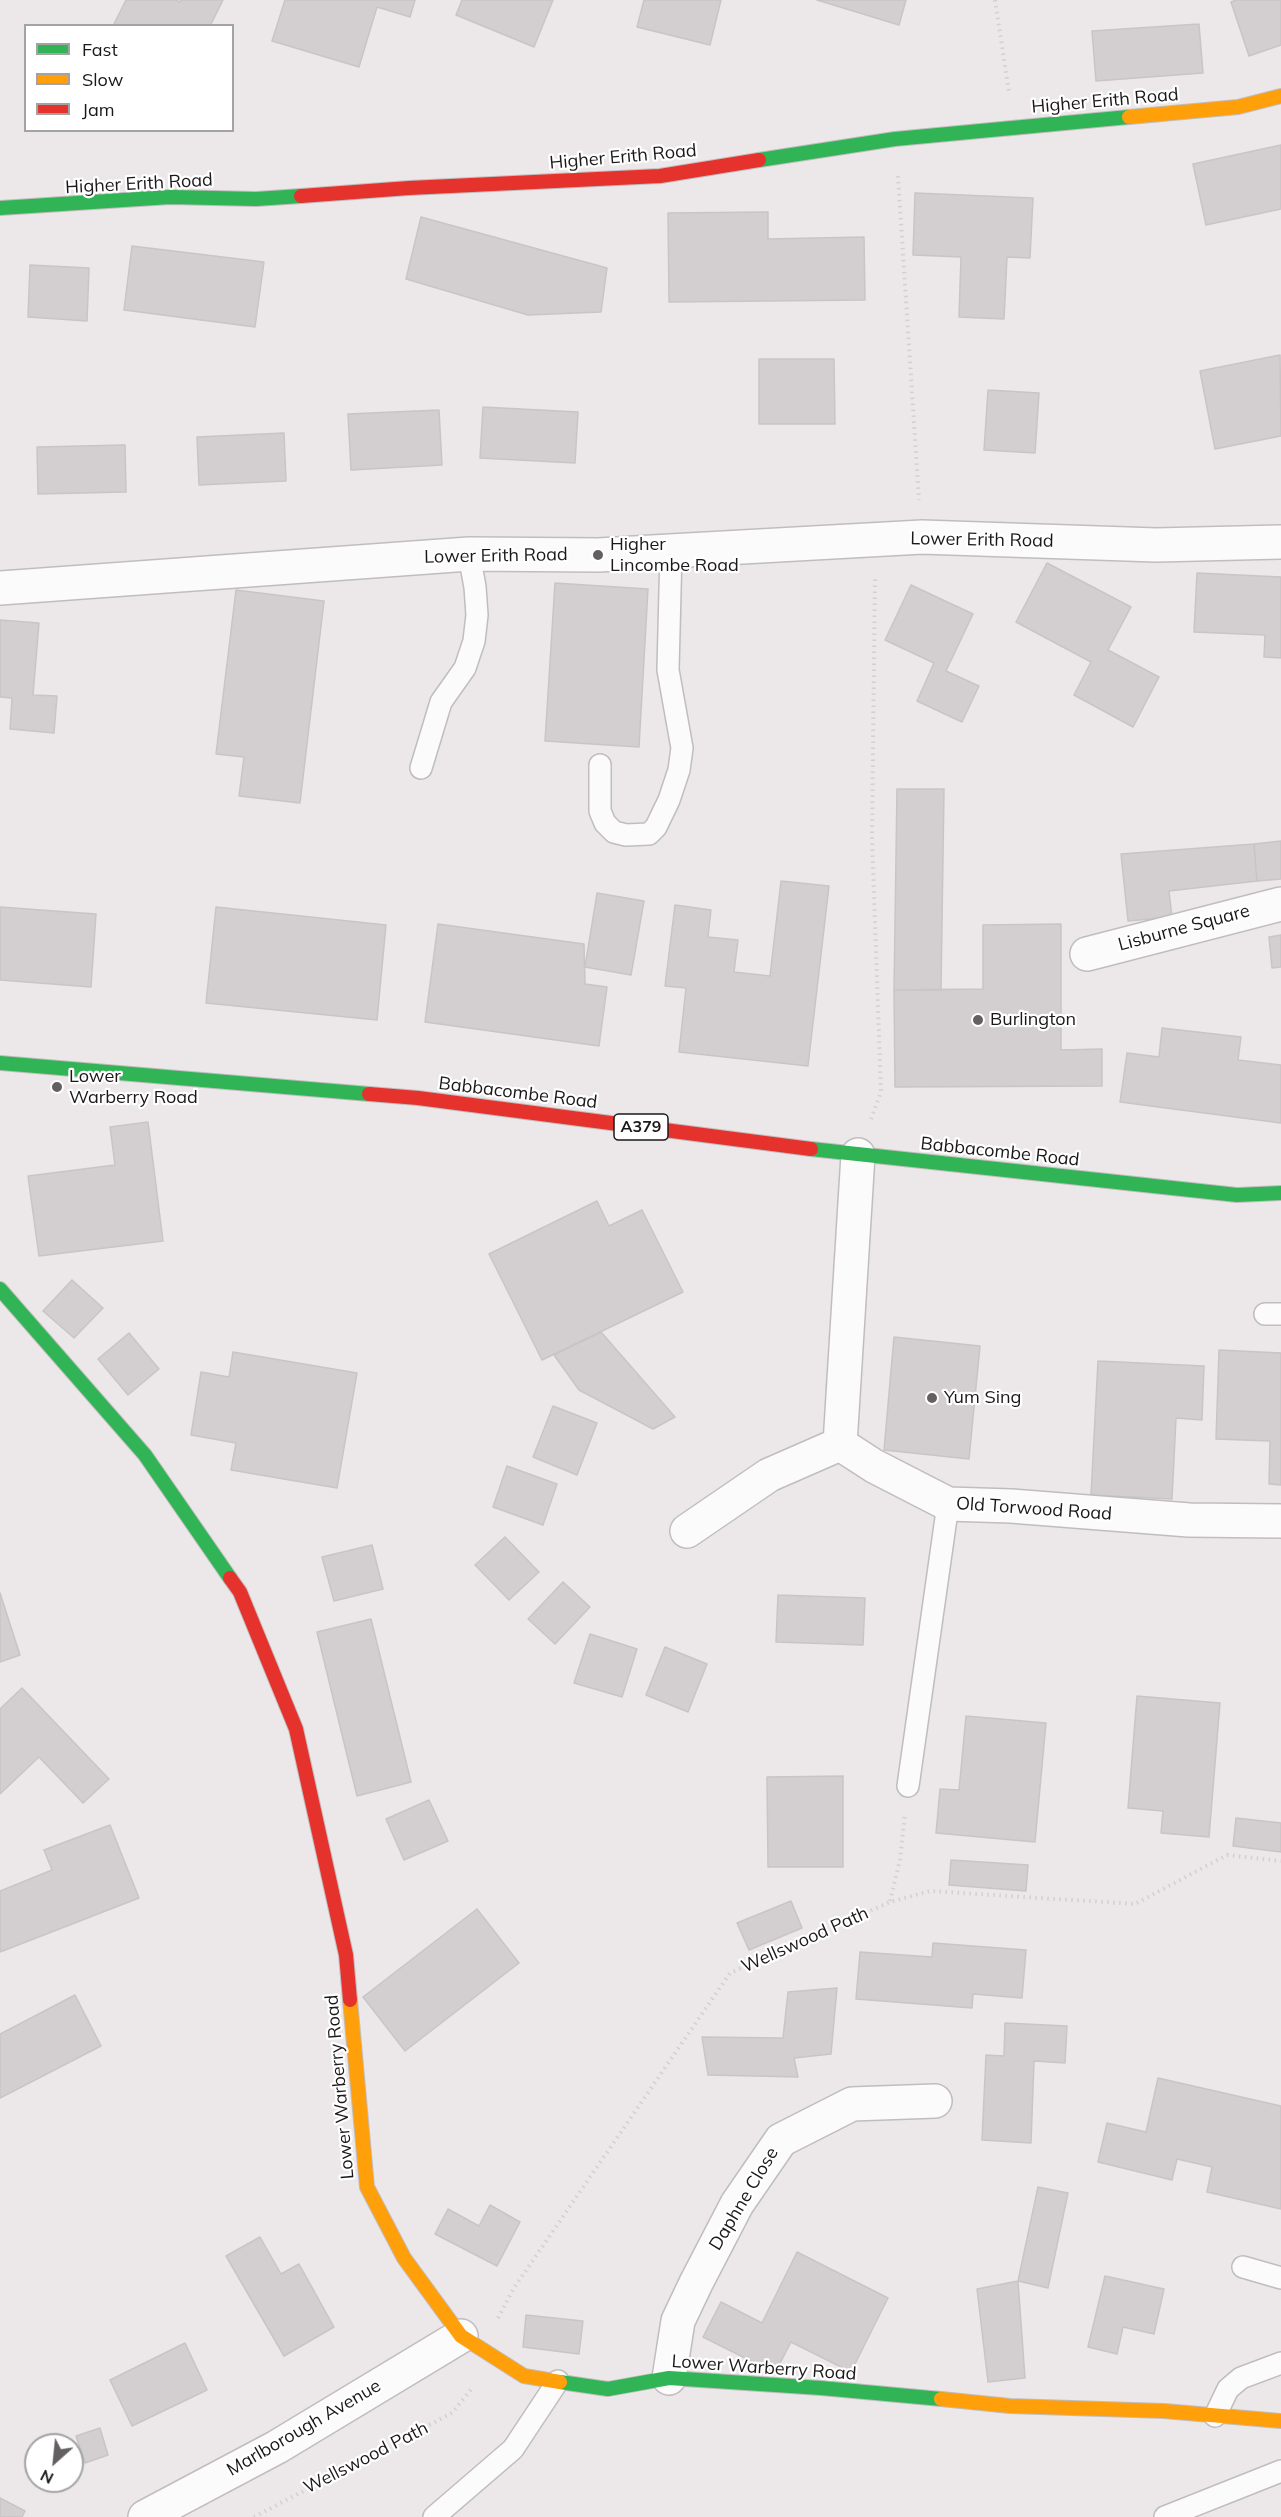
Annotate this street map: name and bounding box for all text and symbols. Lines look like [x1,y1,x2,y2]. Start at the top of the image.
legend [24,24,234,132]
text: Fast [82,38,118,61]
text: Slow [82,68,123,91]
street label: Higher Erith Road [1031,84,1179,118]
text: Jam [82,98,115,121]
street label: Higher Erith Road [549,140,697,174]
street label: Higher Erith Road [65,169,213,199]
street label: Lower Erith Road [910,528,1054,552]
place label: Higher Lincombe Road [610,534,739,576]
street label: Lower Erith Road [424,544,568,568]
marker: Higher Lincombe Road [591,548,605,562]
street label: Lisburne Square [1116,900,1252,956]
place label: Burlington [990,1009,1076,1031]
marker: Burlington [971,1013,985,1027]
place label: Lower Warberry Road [69,1066,198,1108]
street label: Babbacombe Road [437,1073,599,1113]
marker: Lower Warberry Road [50,1080,64,1094]
road number: A379 [614,1114,668,1140]
street label: Babbacombe Road [919,1133,1081,1171]
place label: Yum Sing [944,1387,1021,1409]
marker: Yum Sing [925,1391,939,1405]
street label: Old Torwood Road [955,1493,1113,1525]
street label: Wellswood Path [738,1902,872,1978]
street label: Lower Warberry Road [321,1994,359,2180]
street label: Daphne Close [705,2144,783,2254]
street label: Lower Warberry Road [671,2351,857,2385]
street label: Marlborough Avenue [223,2375,385,2481]
street label: Wellswood Path [300,2417,432,2499]
north arrow [24,2433,84,2493]
text: N [37,2466,57,2489]

